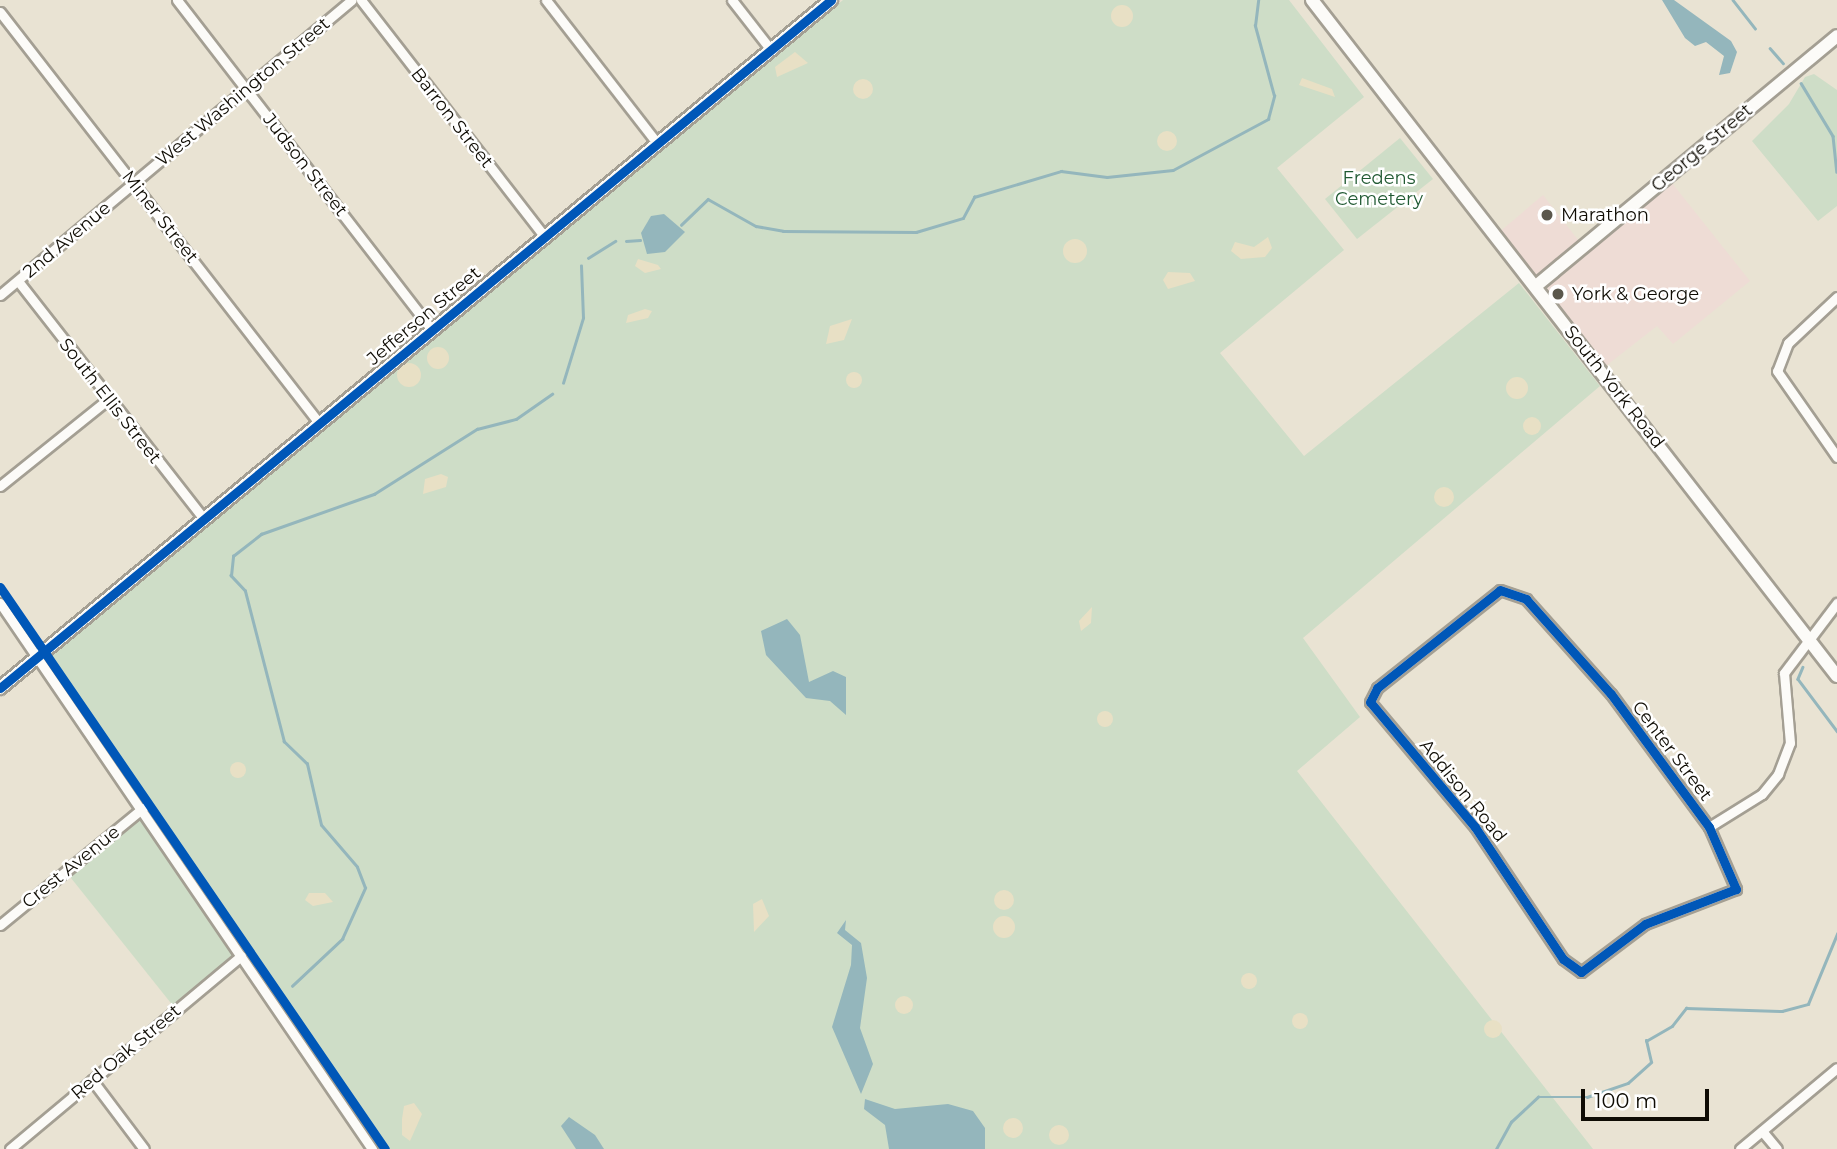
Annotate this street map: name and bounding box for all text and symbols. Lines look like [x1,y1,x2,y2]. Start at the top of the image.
street label: West Washington Street [152,13,334,171]
street label: Barron Street [406,64,498,172]
street label: George Street [1647,99,1757,197]
street label: Judson Street [258,109,352,221]
street label: Miner Street [117,166,203,268]
park label: Fredens Cemetery [1335,168,1423,210]
street label: 2nd Avenue [19,197,115,283]
place label: Marathon [1561,204,1649,226]
marker: Marathon [1539,207,1555,223]
street label: Jefferson Street [363,262,485,370]
place label: York & George [1572,283,1699,305]
marker: York & George [1550,286,1566,302]
street label: South York Road [1559,321,1669,453]
street label: South Ellis Street [54,334,166,468]
street label: Center Street [1627,697,1717,805]
street label: Addison Road [1415,735,1511,847]
street label: Crest Avenue [18,821,124,913]
street label: Red Oak Street [67,1000,185,1104]
scale bar [1585,1076,1713,1120]
text: 100 m [1594,1088,1657,1113]

